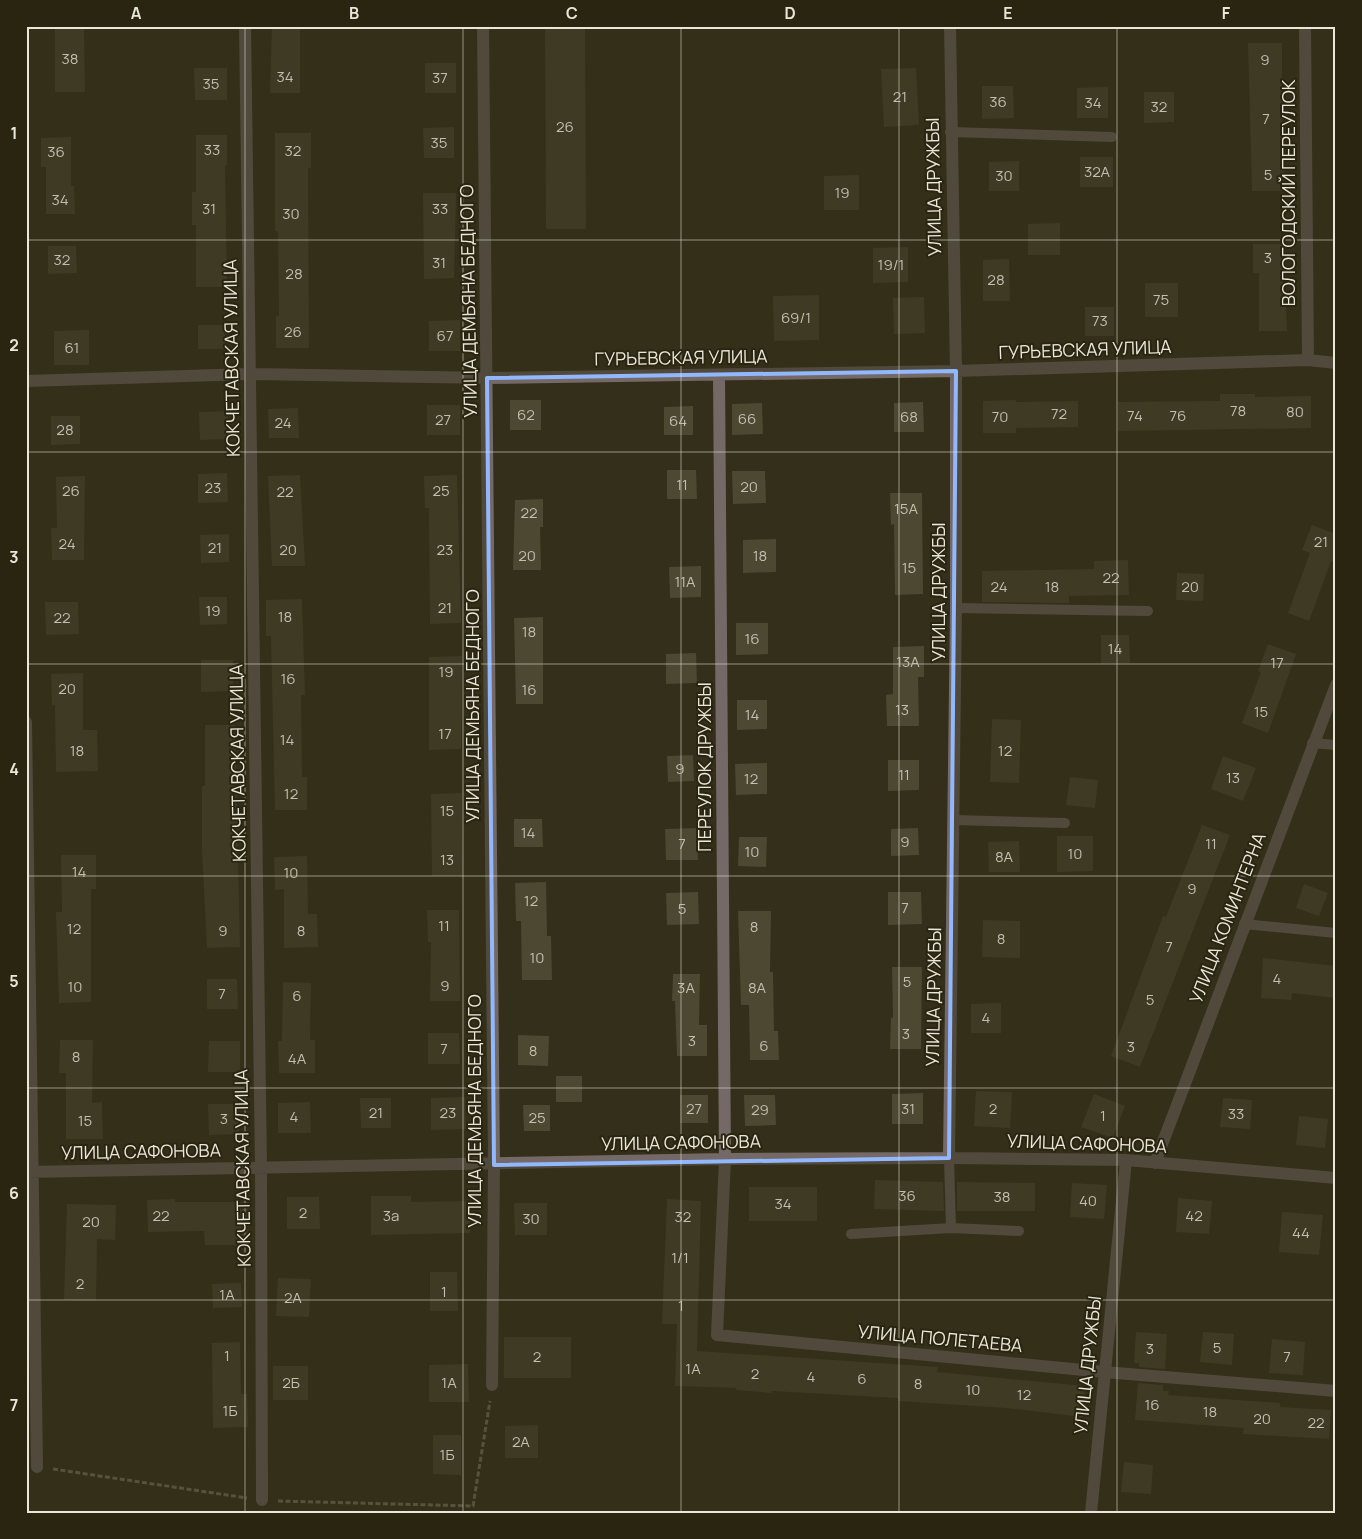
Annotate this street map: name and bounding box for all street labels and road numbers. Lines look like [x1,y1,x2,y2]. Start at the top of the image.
street label: ВОЛОГОДСКИЙ ПЕРЕУЛОК [1276,79,1300,306]
street label: УЛИЦА ДРУЖБЫ [920,117,946,257]
street label: УЛИЦА ДЕМЬЯНА БЕДНОГО [454,184,482,418]
street label: КОКЧЕТАВСКАЯ УЛИЦА [217,258,245,457]
street label: ГУРЬЕВСКАЯ УЛИЦА [998,334,1172,364]
street label: ГУРЬЕВСКАЯ УЛИЦА [594,343,768,371]
street label: УЛИЦА ДРУЖБЫ [926,523,950,661]
street label: УЛИЦА ДЕМЬЯНА БЕДНОГО [460,589,484,823]
street label: КОКЧЕТАВСКАЯ УЛИЦА [223,663,251,862]
street label: ПЕРЕУЛОК ДРУЖБЫ [692,682,716,852]
street label: УЛИЦА КОМИНТЕРНА [1183,828,1271,1007]
street label: УЛИЦА ДРУЖБЫ [920,927,946,1067]
street label: УЛИЦА ДЕМЬЯНА БЕДНОГО [462,994,486,1228]
street label: КОКЧЕТАВСКАЯ УЛИЦА [228,1068,256,1267]
street label: УЛИЦА САФОНОВА [1007,1128,1168,1158]
street label: УЛИЦА САФОНОВА [601,1129,762,1155]
street label: УЛИЦА САФОНОВА [61,1138,222,1164]
street label: УЛИЦА ДРУЖБЫ [1068,1295,1106,1435]
street label: УЛИЦА ПОЛЕТАЕВА [857,1319,1024,1357]

